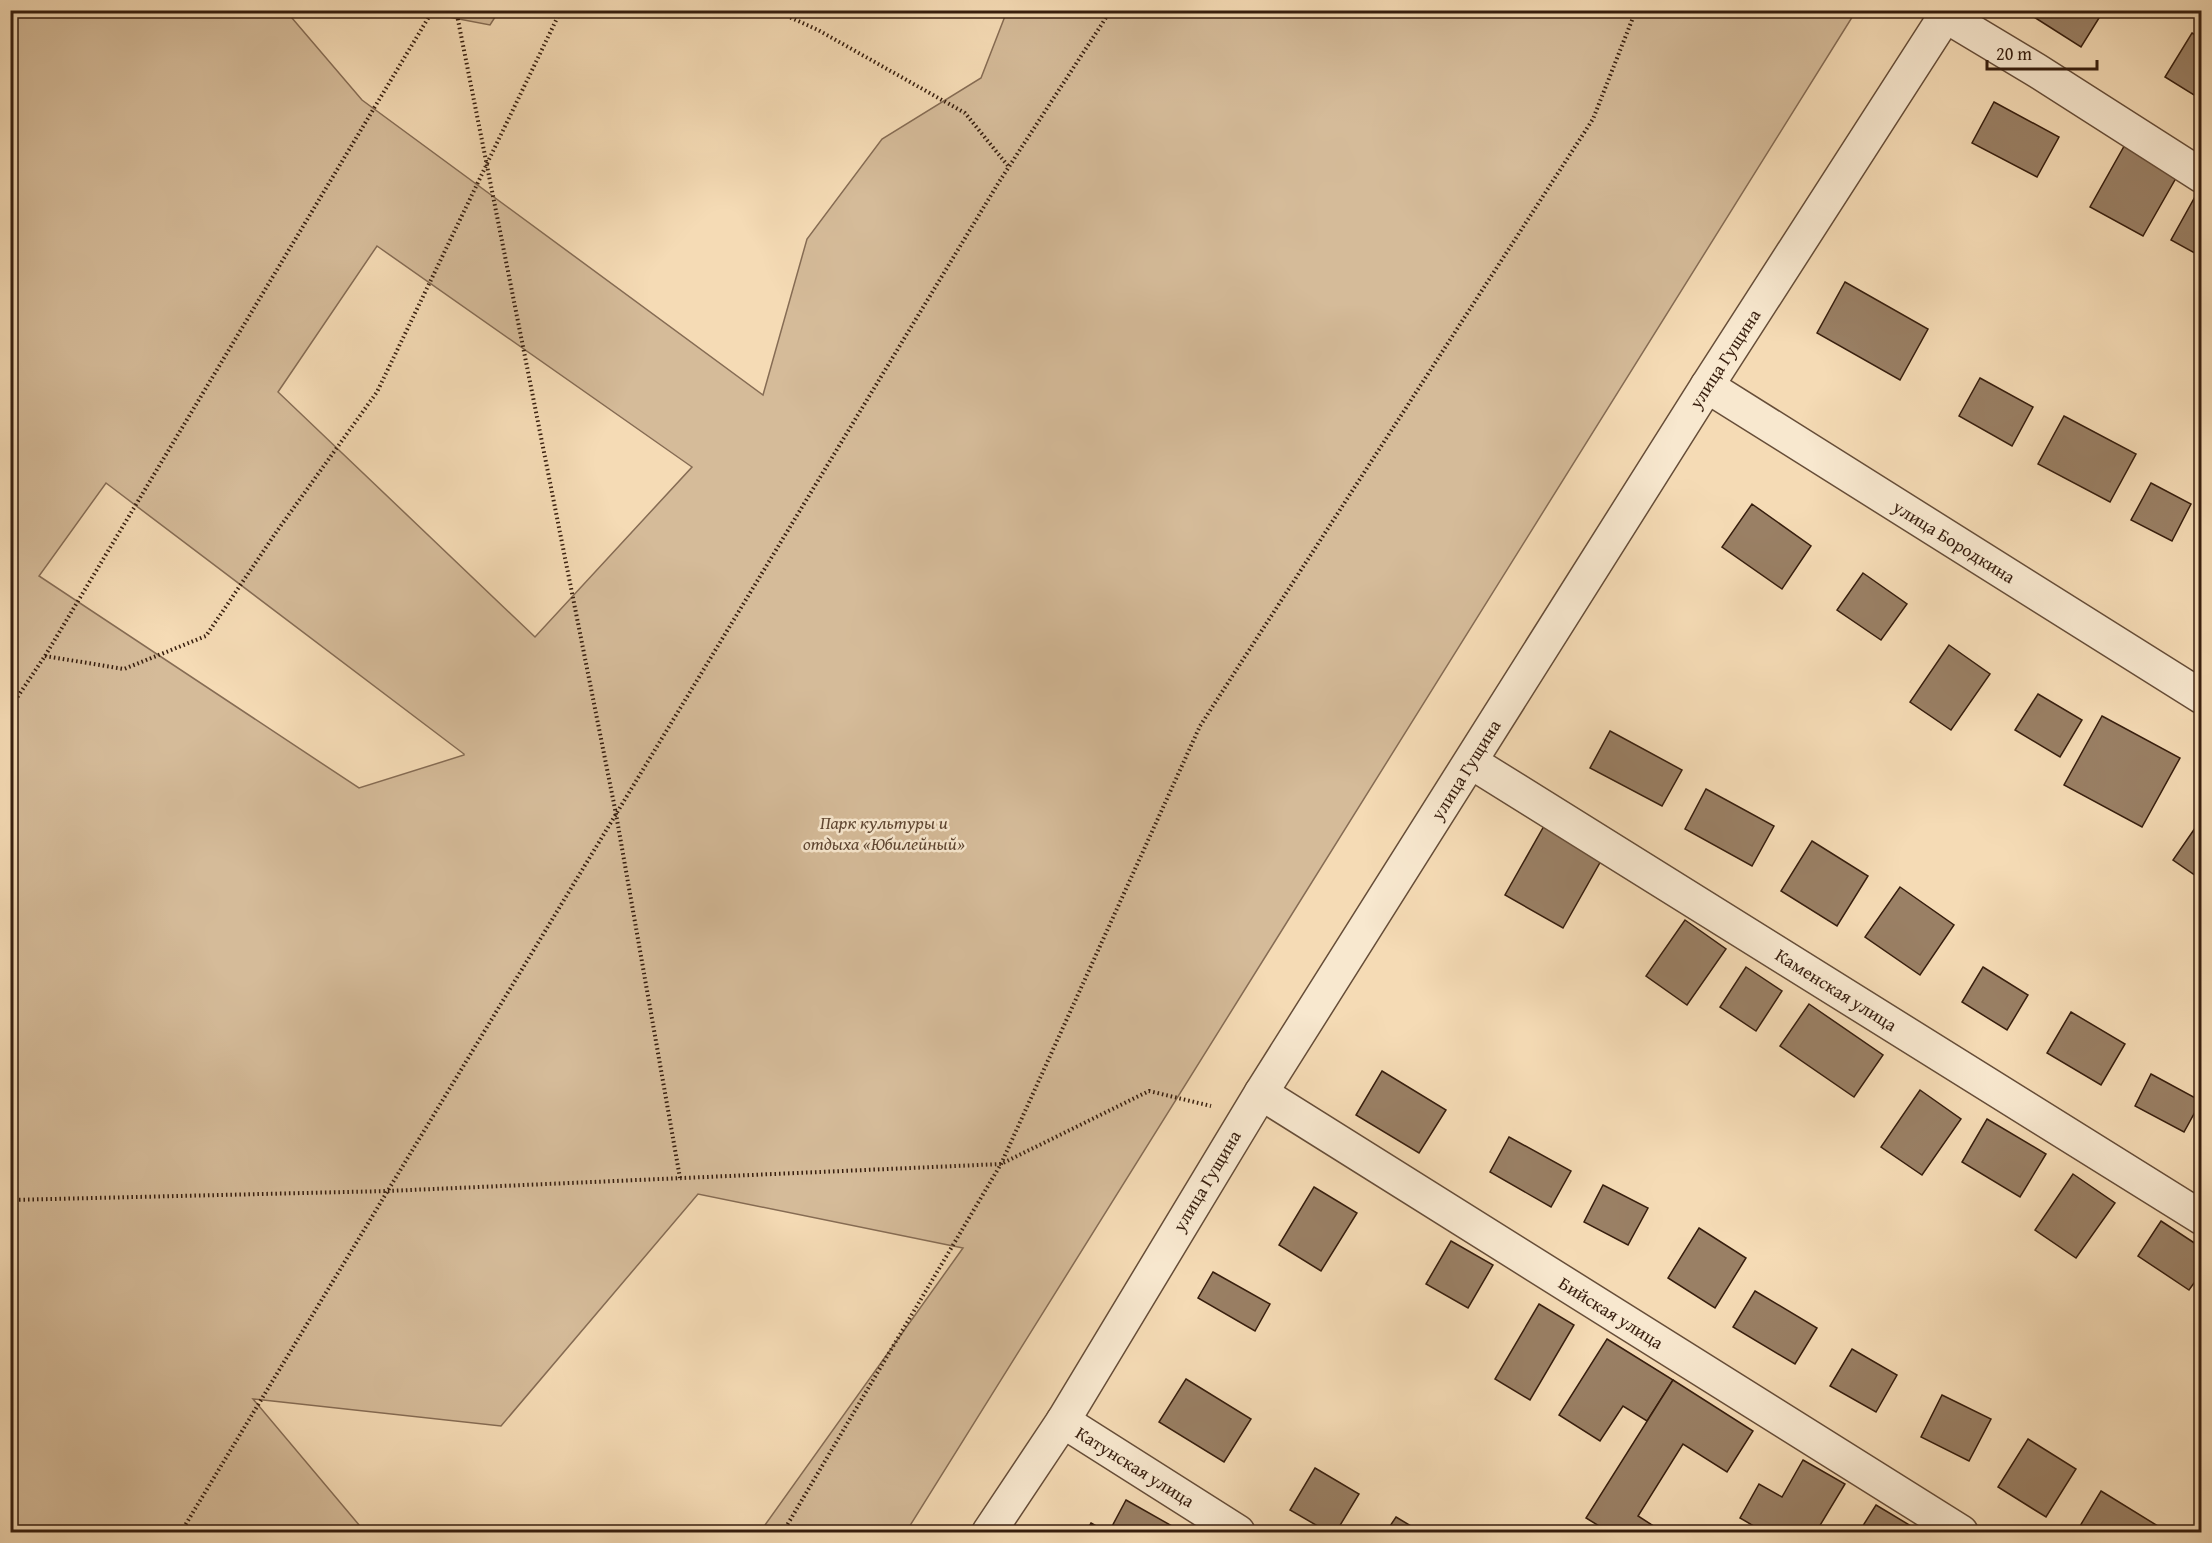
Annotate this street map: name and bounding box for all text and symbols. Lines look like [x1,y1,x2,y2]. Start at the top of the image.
scale bar [1987,33,2096,71]
text: 20 m [1996,40,2032,67]
street label: улица Гущина [1682,303,1767,415]
street label: улица Бородкина [1887,493,2021,590]
street label: улица Гущина [1423,714,1507,826]
park label: Парк культуры и отдыха «Юбилейный» [803,809,965,857]
street label: Каменская улица [1770,941,1903,1038]
street label: улица Гущина [1165,1125,1248,1237]
street label: Бийская улица [1554,1270,1669,1356]
street label: Катунская улица [1071,1419,1200,1514]

